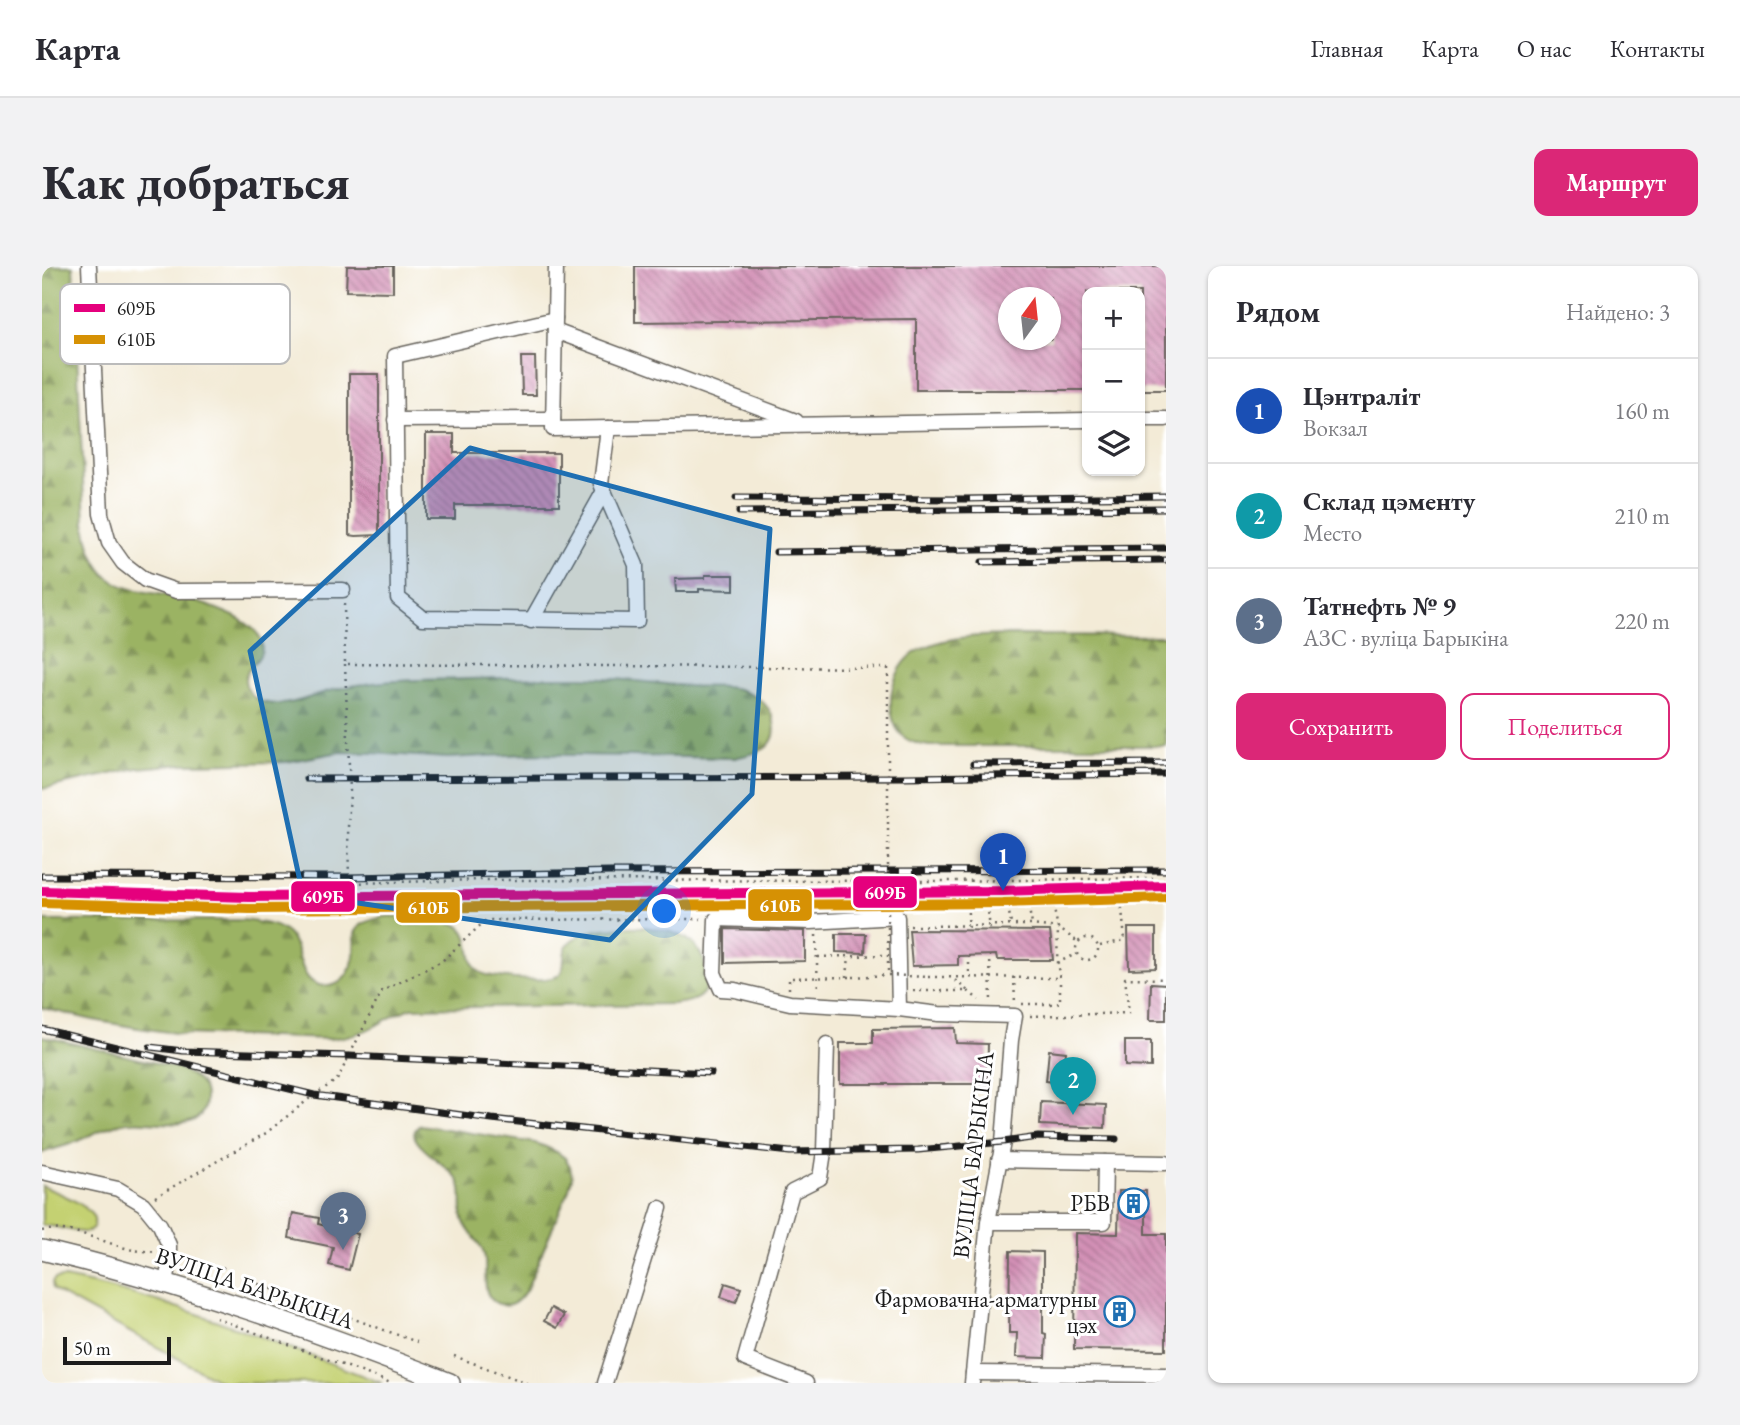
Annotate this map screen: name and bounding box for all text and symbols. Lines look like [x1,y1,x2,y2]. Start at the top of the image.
text: Карта [35,27,120,70]
text: Главная [1310,33,1384,64]
text: Карта [1422,33,1479,64]
text: О нас [1517,33,1572,64]
text: Контакты [1610,33,1705,64]
button: Маршрут [1534,149,1698,216]
text: Как добраться [42,150,350,214]
legend [60,284,290,364]
north arrow [998,287,1061,350]
map controls [1082,287,1145,476]
button: + [1082,287,1145,350]
text: Рядом [1236,292,1320,331]
text: 609Б [117,296,156,321]
text: Найдено: 3 [1566,297,1670,327]
text: 610Б [117,327,156,352]
button: − [1082,350,1145,413]
text: Цэнтраліт [1303,379,1420,413]
text: 1 [1253,396,1265,426]
text: 160 m [1614,396,1670,426]
button: layers [1082,413,1145,476]
text: Вокзал [1303,413,1368,443]
text: Склад цэменту [1303,484,1475,518]
text: 2 [1253,501,1265,531]
text: 210 m [1614,501,1670,531]
text: Место [1303,518,1362,548]
text: Татнефть № 9 [1303,589,1456,623]
text: 3 [1253,606,1265,636]
text: 220 m [1614,606,1670,636]
text: АЗС · вуліца Барыкіна [1303,623,1508,653]
button: Сохранить [1236,693,1446,760]
button: Поделиться [1460,693,1670,760]
pin: 1 [980,833,1026,891]
line badge: 609Б [852,875,918,909]
line badge: 609Б [290,880,356,913]
text: 609Б [864,880,906,905]
text: 609Б [302,884,344,909]
line badge: 610Б [747,888,813,922]
line badge: 610Б [395,891,461,924]
text: 610Б [759,893,801,918]
your location [647,894,681,928]
text: 610Б [407,895,449,920]
street label: ВУЛІЦА БАРЫКІНА [945,1049,1001,1260]
pin: 2 [1050,1057,1096,1115]
building icon: РБВ [1116,1186,1150,1220]
place label: РБВ [1070,1188,1110,1218]
pin: 3 [320,1192,366,1250]
street label: ВУЛІЦА БАРЫКІНА [152,1240,359,1336]
place label: Фармовачна-арматурны цэх [875,1284,1097,1340]
building icon: Фармовачна-арматурны цэх [1103,1295,1137,1329]
scale bar [63,1334,172,1366]
text: 50 m [74,1336,111,1361]

